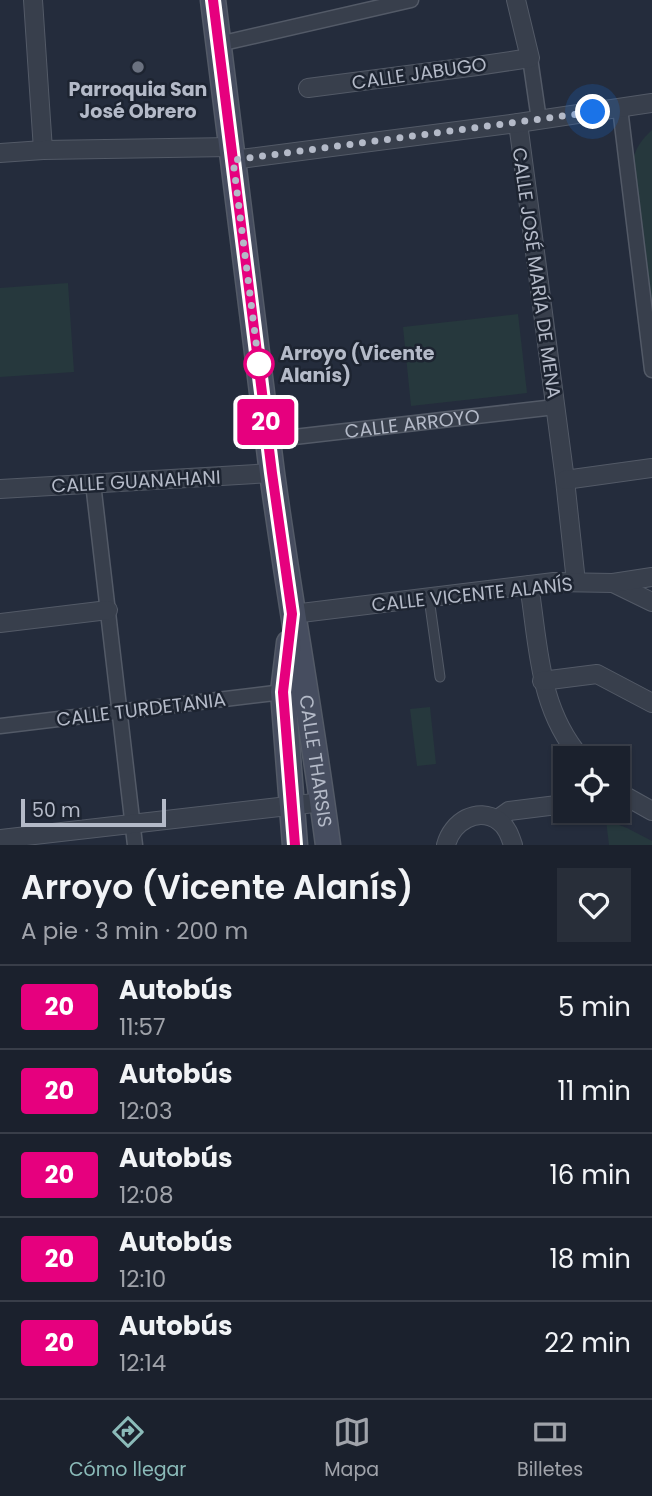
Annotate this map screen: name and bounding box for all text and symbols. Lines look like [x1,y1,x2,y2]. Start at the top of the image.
street label: CALLE JABUGO [350,51,488,96]
marker: Parroquia San José Obrero [130,59,146,75]
place label: Parroquia San José Obrero [69,76,207,125]
your location [575,94,610,129]
street label: CALLE JOSÉ MARÍA DE MENA [505,146,568,401]
place label: Arroyo (Vicente Alanís) [280,340,435,389]
marker: Arroyo (Vicente Alanís) [244,349,274,379]
line badge: 20 [234,399,298,445]
street label: CALLE ARROYO [343,403,481,445]
text: 20 [251,405,281,438]
street label: CALLE GUANAHANI [51,464,221,499]
street label: CALLE VICENTE ALANÍS [370,571,574,618]
street label: CALLE TURDETANIA [55,686,227,733]
street label: CALLE THARSIS [292,693,339,829]
map controls [553,746,630,823]
button: locate [553,746,630,823]
scale bar [21,796,166,828]
text: 50 m [32,797,81,824]
text: Arroyo (Vicente Alanís) [21,864,413,911]
button: heart [557,868,631,942]
text: A pie · 3 min · 200 m [21,915,248,947]
text: Autobús [119,972,233,1008]
text: 5 min [558,989,631,1025]
text: 20 [45,990,74,1023]
text: 11:57 [119,1011,166,1043]
text: Autobús [119,1056,233,1092]
text: 11 min [558,1073,631,1109]
text: 20 [45,1074,74,1107]
text: 12:03 [119,1095,172,1127]
text: Autobús [119,1140,233,1176]
text: 16 min [549,1157,631,1193]
text: 20 [45,1158,74,1191]
text: 12:08 [119,1179,173,1211]
text: Autobús [119,1224,233,1260]
text: 18 min [550,1241,631,1277]
text: 20 [45,1242,74,1275]
text: 12:10 [119,1263,166,1295]
text: Autobús [119,1308,233,1344]
text: 22 min [544,1325,631,1361]
text: 20 [45,1326,74,1359]
text: 12:14 [119,1347,166,1379]
tab: Cómo llegar [69,1413,186,1484]
tab: Mapa [324,1413,379,1484]
tab: Billetes [517,1413,583,1484]

